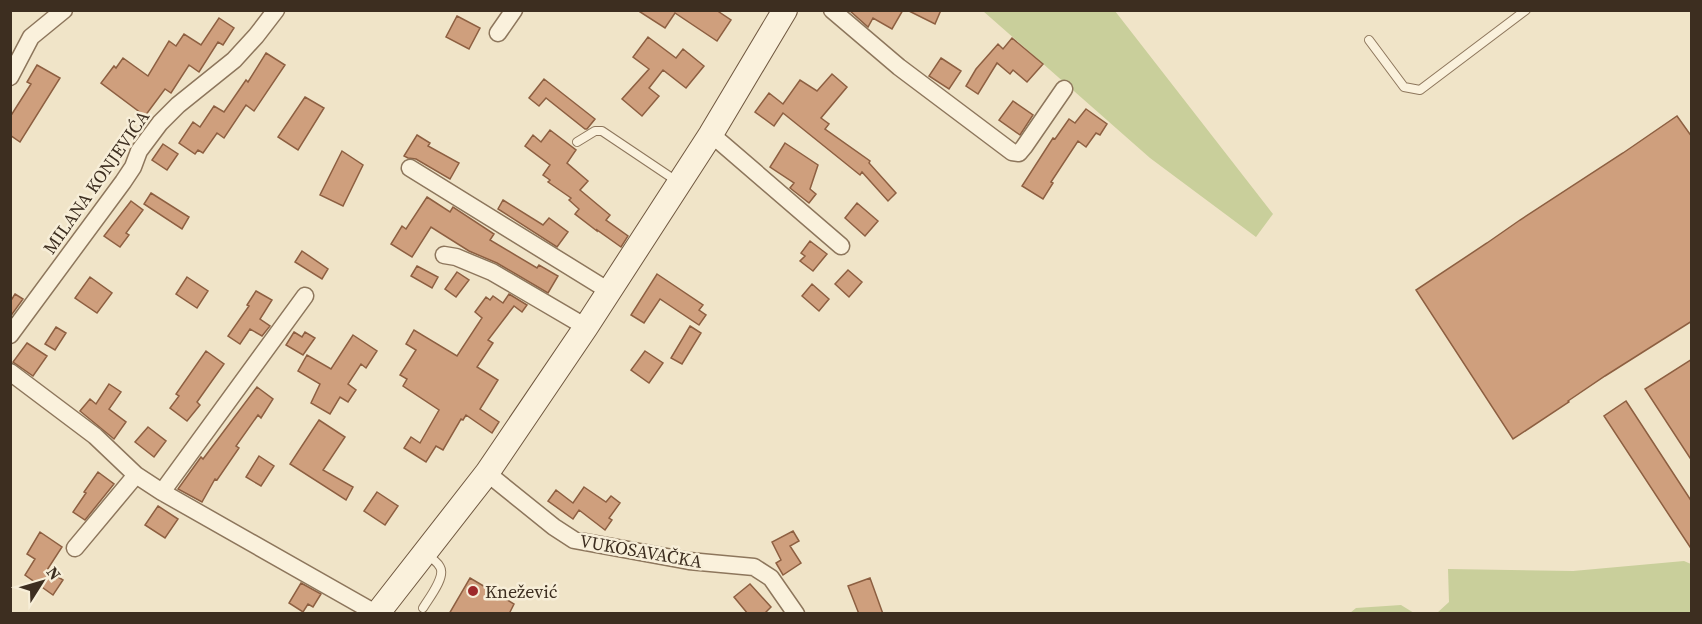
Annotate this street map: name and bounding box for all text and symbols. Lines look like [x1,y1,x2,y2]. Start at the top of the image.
street label: MILANA KONJEVIĆA [37,105,155,259]
street label: VUKOSAVAČKA [578,528,704,574]
north arrow [12,552,72,612]
text: N [42,562,66,585]
place label: Knežević [485,579,558,604]
marker: Knežević [466,584,480,598]

